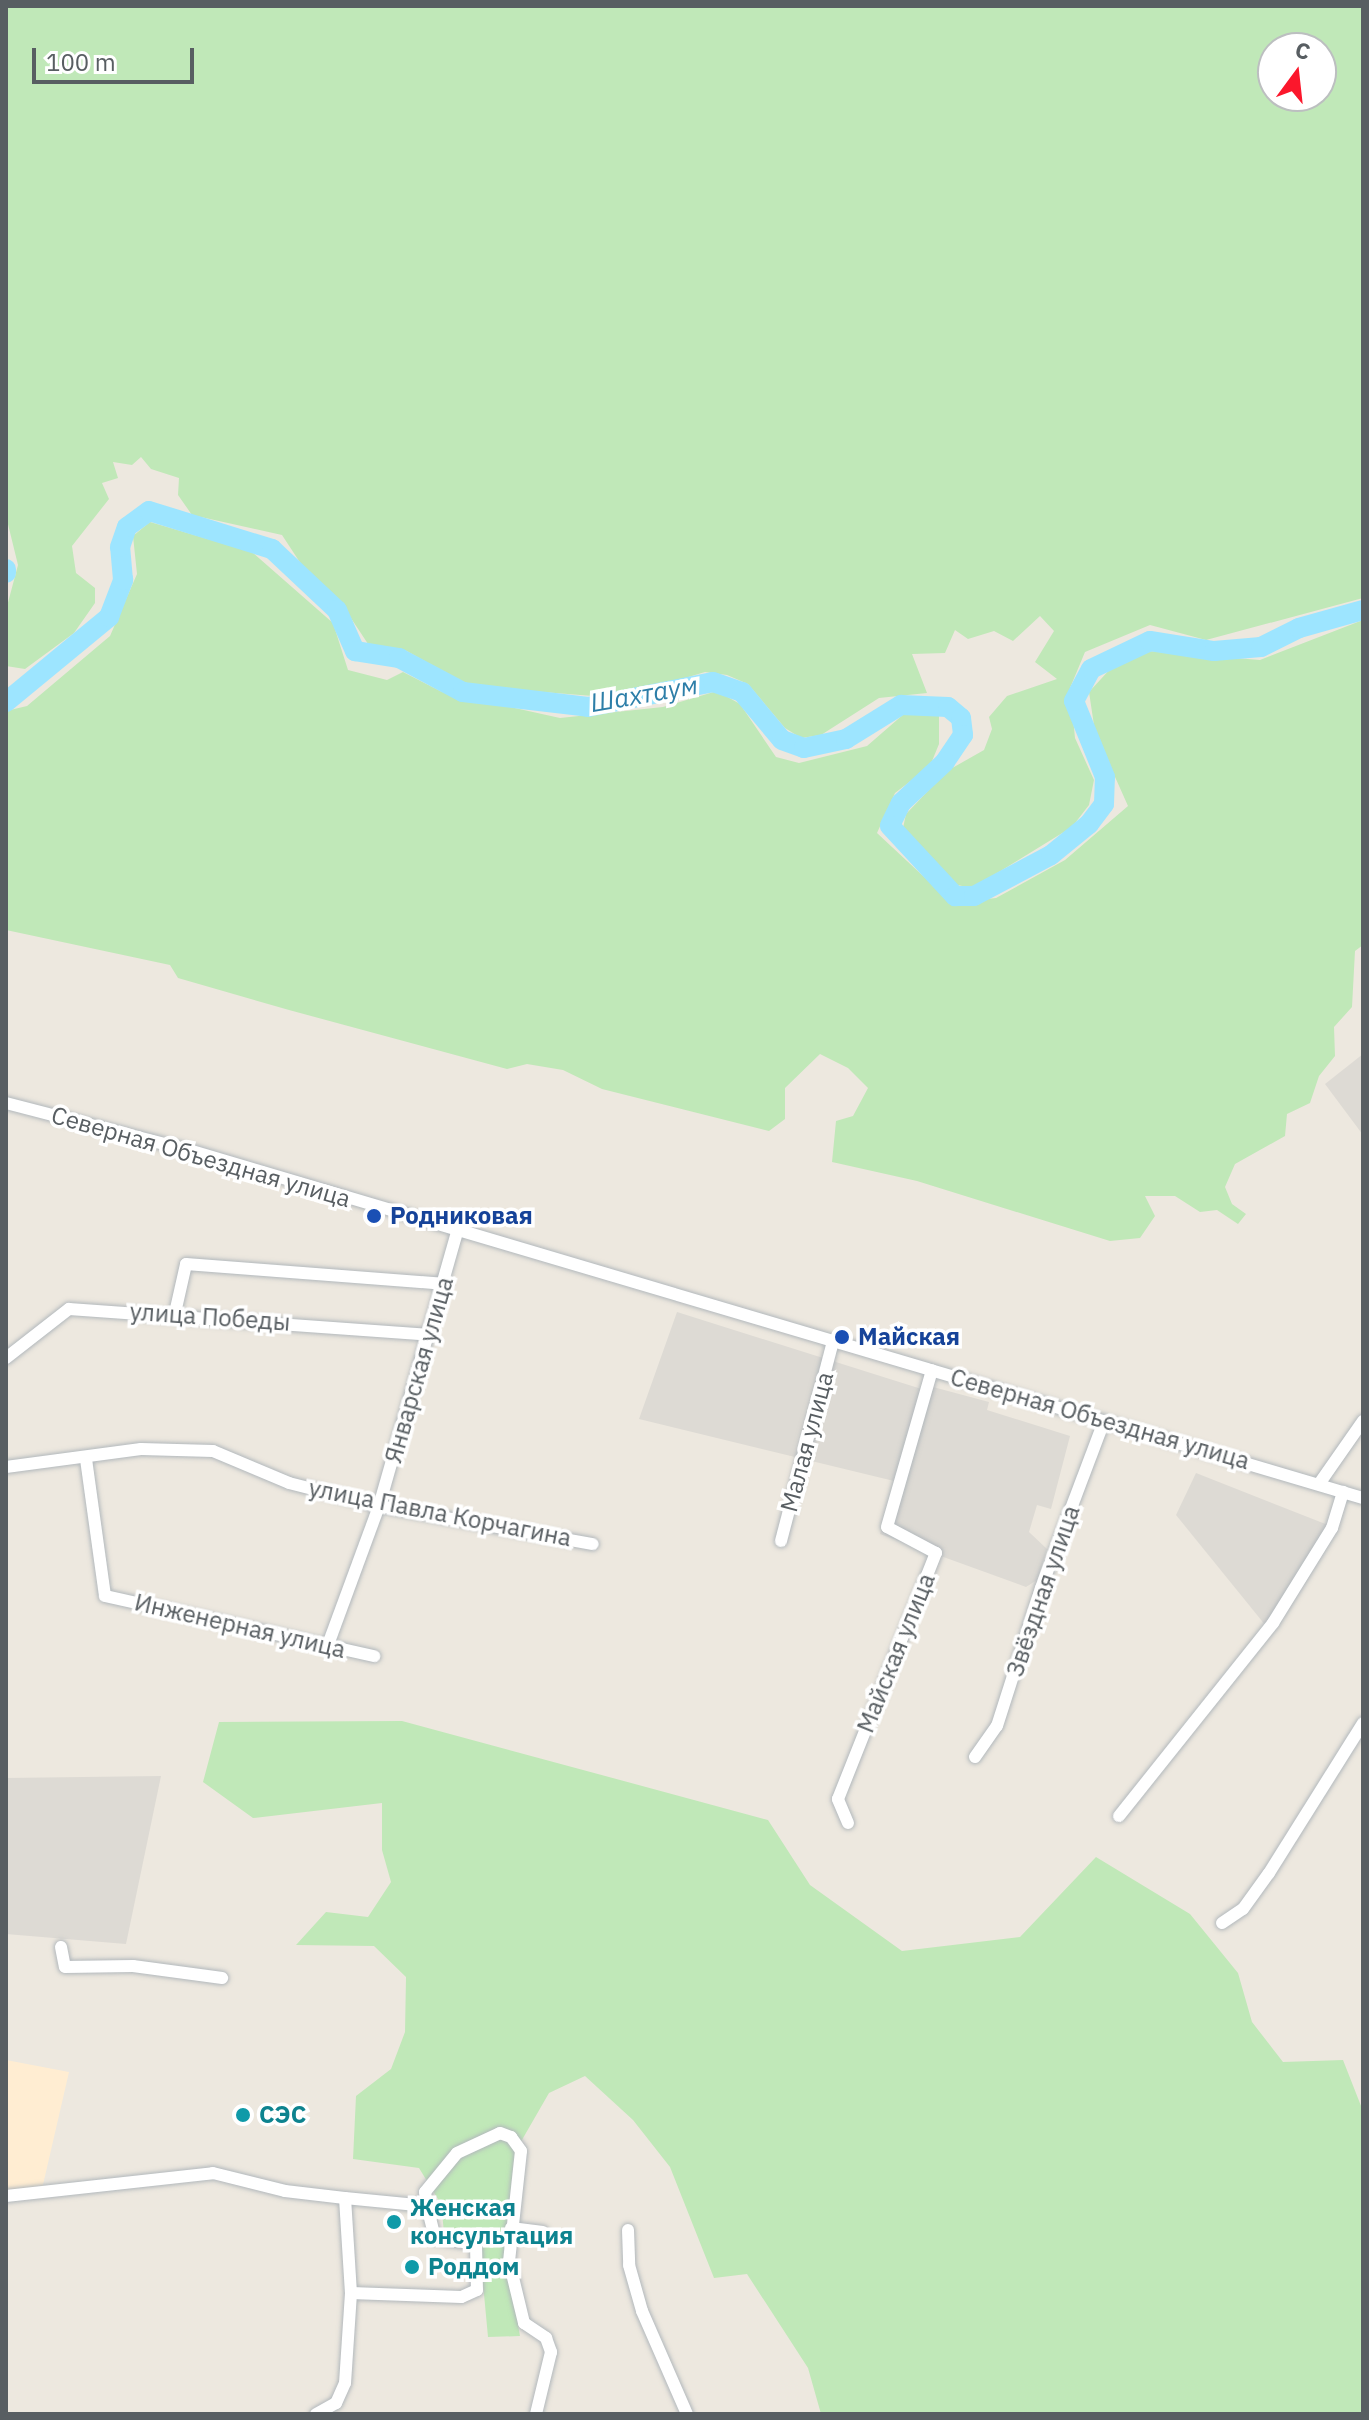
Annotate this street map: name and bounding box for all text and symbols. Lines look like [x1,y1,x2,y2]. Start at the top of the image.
scale bar [36,32,198,82]
north arrow [1257,32,1337,112]
text: С [1292,34,1313,66]
text: 100 m [46,46,116,78]
water label: Шахтаум [588,669,700,719]
street label: Северная Объездная улица [48,1100,354,1214]
place label: Родниковая [390,1202,533,1230]
marker: Родниковая [365,1207,383,1225]
street label: Январская улица [379,1274,459,1466]
street label: улица Победы [129,1297,291,1337]
place label: Майская [858,1323,960,1351]
marker: Майская [833,1328,851,1346]
street label: Северная Объездная улица [947,1362,1253,1476]
street label: Малая улица [774,1369,840,1515]
street label: улица Павла Корчагина [306,1473,574,1553]
street label: Звёздная улица [1000,1502,1086,1680]
street label: Майская улица [851,1569,941,1737]
street label: Инженерная улица [132,1588,348,1664]
place label: СЭС [259,2101,306,2129]
marker: СЭС [234,2106,252,2124]
place label: Женская консультация [410,2194,573,2250]
marker: Женская консультация [385,2213,403,2231]
place label: Роддом [428,2253,519,2281]
marker: Роддом [403,2258,421,2276]

